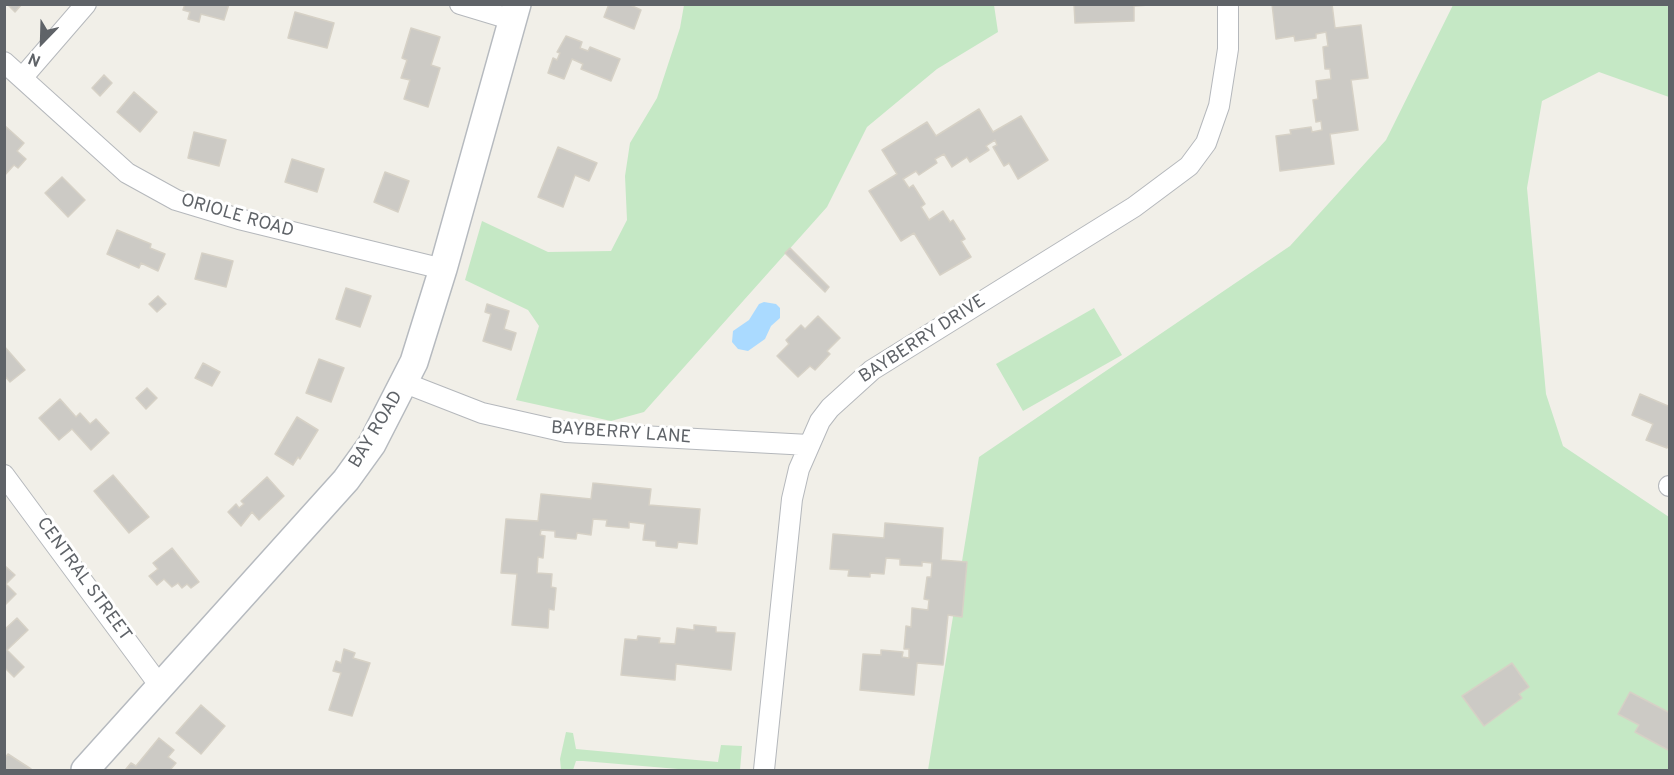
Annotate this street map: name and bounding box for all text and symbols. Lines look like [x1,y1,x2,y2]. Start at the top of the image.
north arrow [12,12,72,72]
text: N [26,47,44,70]
street label: ORIOLE ROAD [178,191,296,243]
street label: BAYBERRY DRIVE [856,291,990,389]
street label: BAY ROAD [346,388,408,472]
street label: BAYBERRY LANE [550,418,692,450]
street label: CENTRAL STREET [31,514,135,646]

